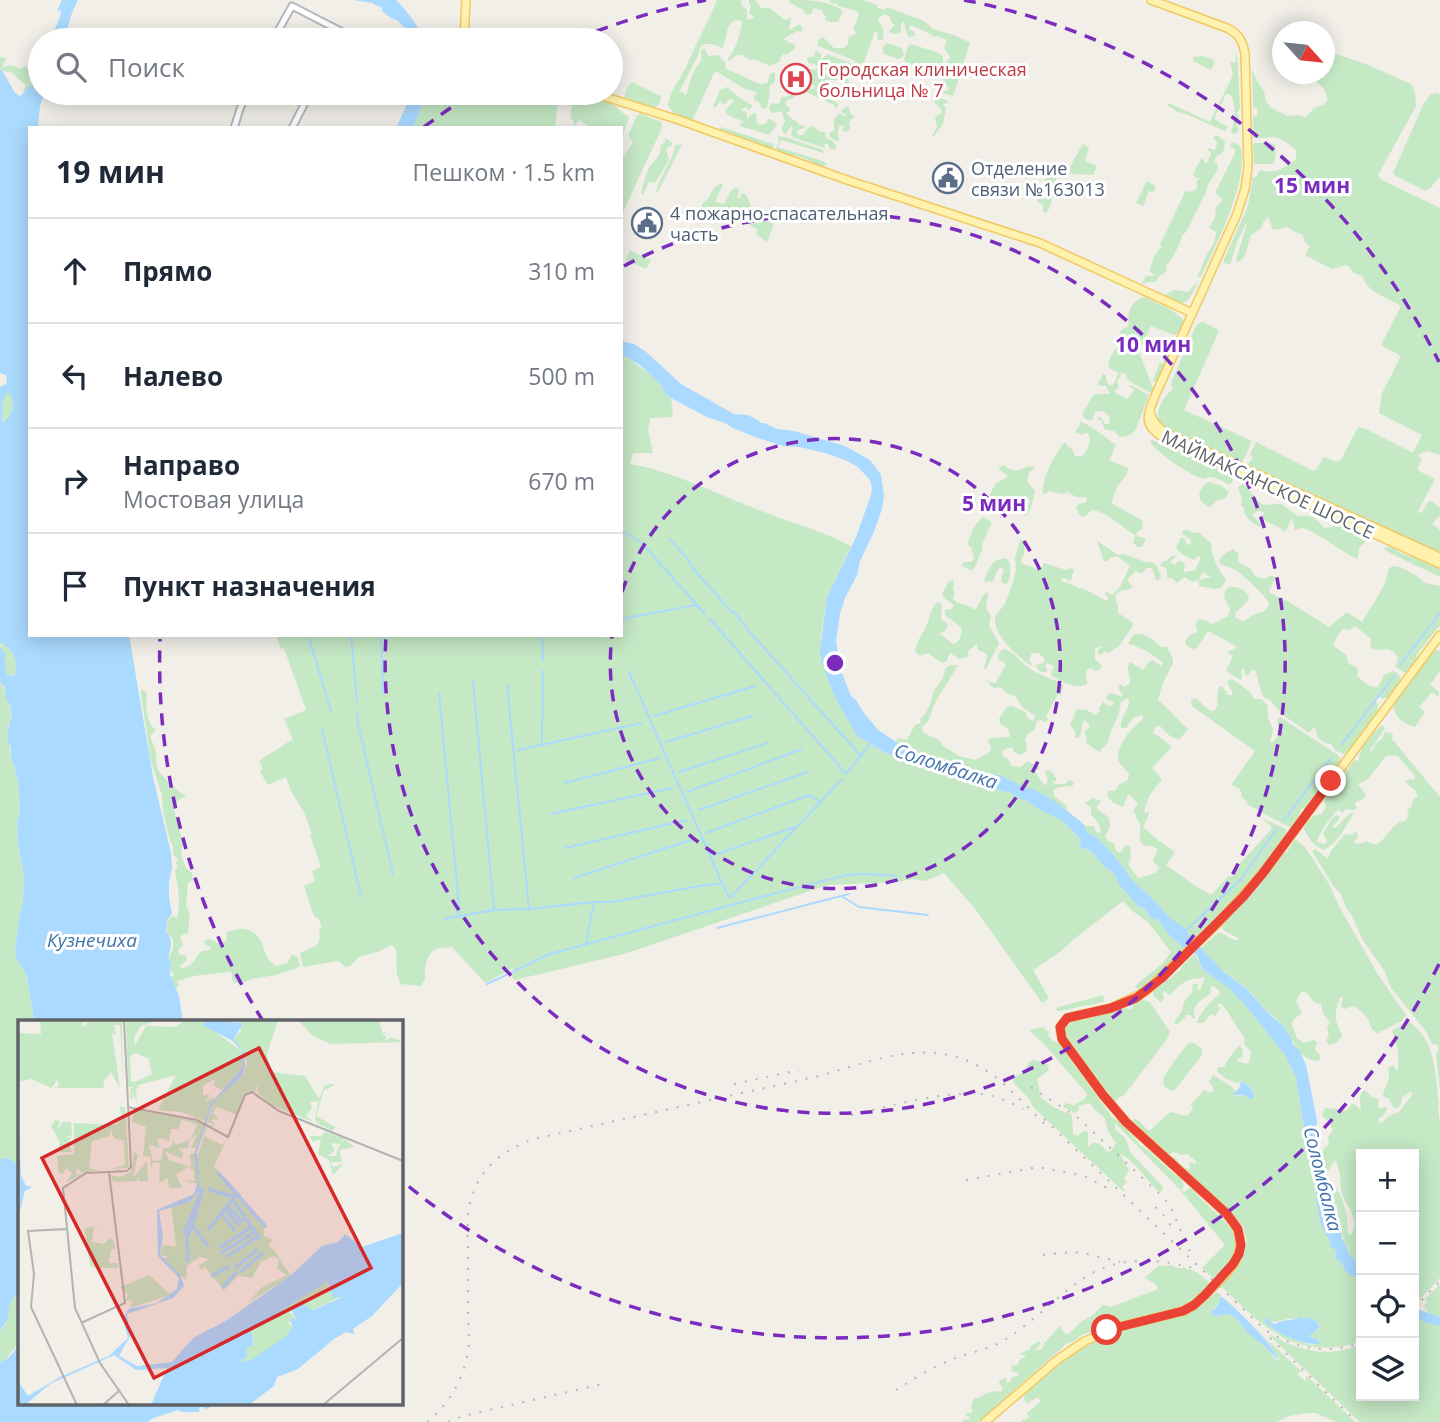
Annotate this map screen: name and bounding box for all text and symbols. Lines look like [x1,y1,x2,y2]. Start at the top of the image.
north arrow [1272,21,1335,84]
search box [28,28,623,105]
icon: search [52,48,90,86]
text: Поиск [108,49,185,85]
place label: Городская клиническая больница № 7 [819,57,1027,102]
hospital icon: Городская клиническая больница № 7 [779,62,813,96]
text: 19 мин [56,151,165,192]
text: Пешком · 1.5 km [413,156,595,188]
place label: Отделение связи №163013 [971,156,1105,201]
public building icon: Отделение связи №163013 [931,161,965,195]
text: 15 мин [1274,171,1350,199]
place label: 4 пожарно-спасательная часть [670,201,888,246]
public building icon: 4 пожарно-спасательная часть [630,206,664,240]
icon: ahead [56,252,94,290]
text: Прямо [123,253,212,289]
text: 310 m [528,255,595,287]
text: 10 мин [1115,330,1191,358]
icon: left [56,357,94,395]
text: Налево [123,358,223,394]
text: 500 m [528,360,595,392]
street label: МАЙМАКСАНСКОЕ ШОССЕ [1158,424,1378,544]
text: Направо [123,447,240,483]
icon: right [56,462,94,500]
text: 670 m [528,465,595,497]
text: Мостовая улица [123,483,304,515]
text: 5 мин [962,489,1026,517]
icon: arrive [56,567,94,605]
text: Пункт назначения [123,568,376,604]
centre of rings [823,651,847,675]
water label: Соломбалка [891,737,1001,795]
route end [1315,765,1346,796]
water label: Кузнечиха [47,927,137,953]
inset map [18,1020,402,1404]
water label: Соломбалка [1297,1124,1349,1234]
map controls [1356,1149,1419,1401]
button: + [1356,1149,1419,1212]
button: − [1356,1212,1419,1275]
button: locate [1356,1275,1419,1338]
route start [1091,1314,1122,1345]
button: layers [1356,1338,1419,1401]

